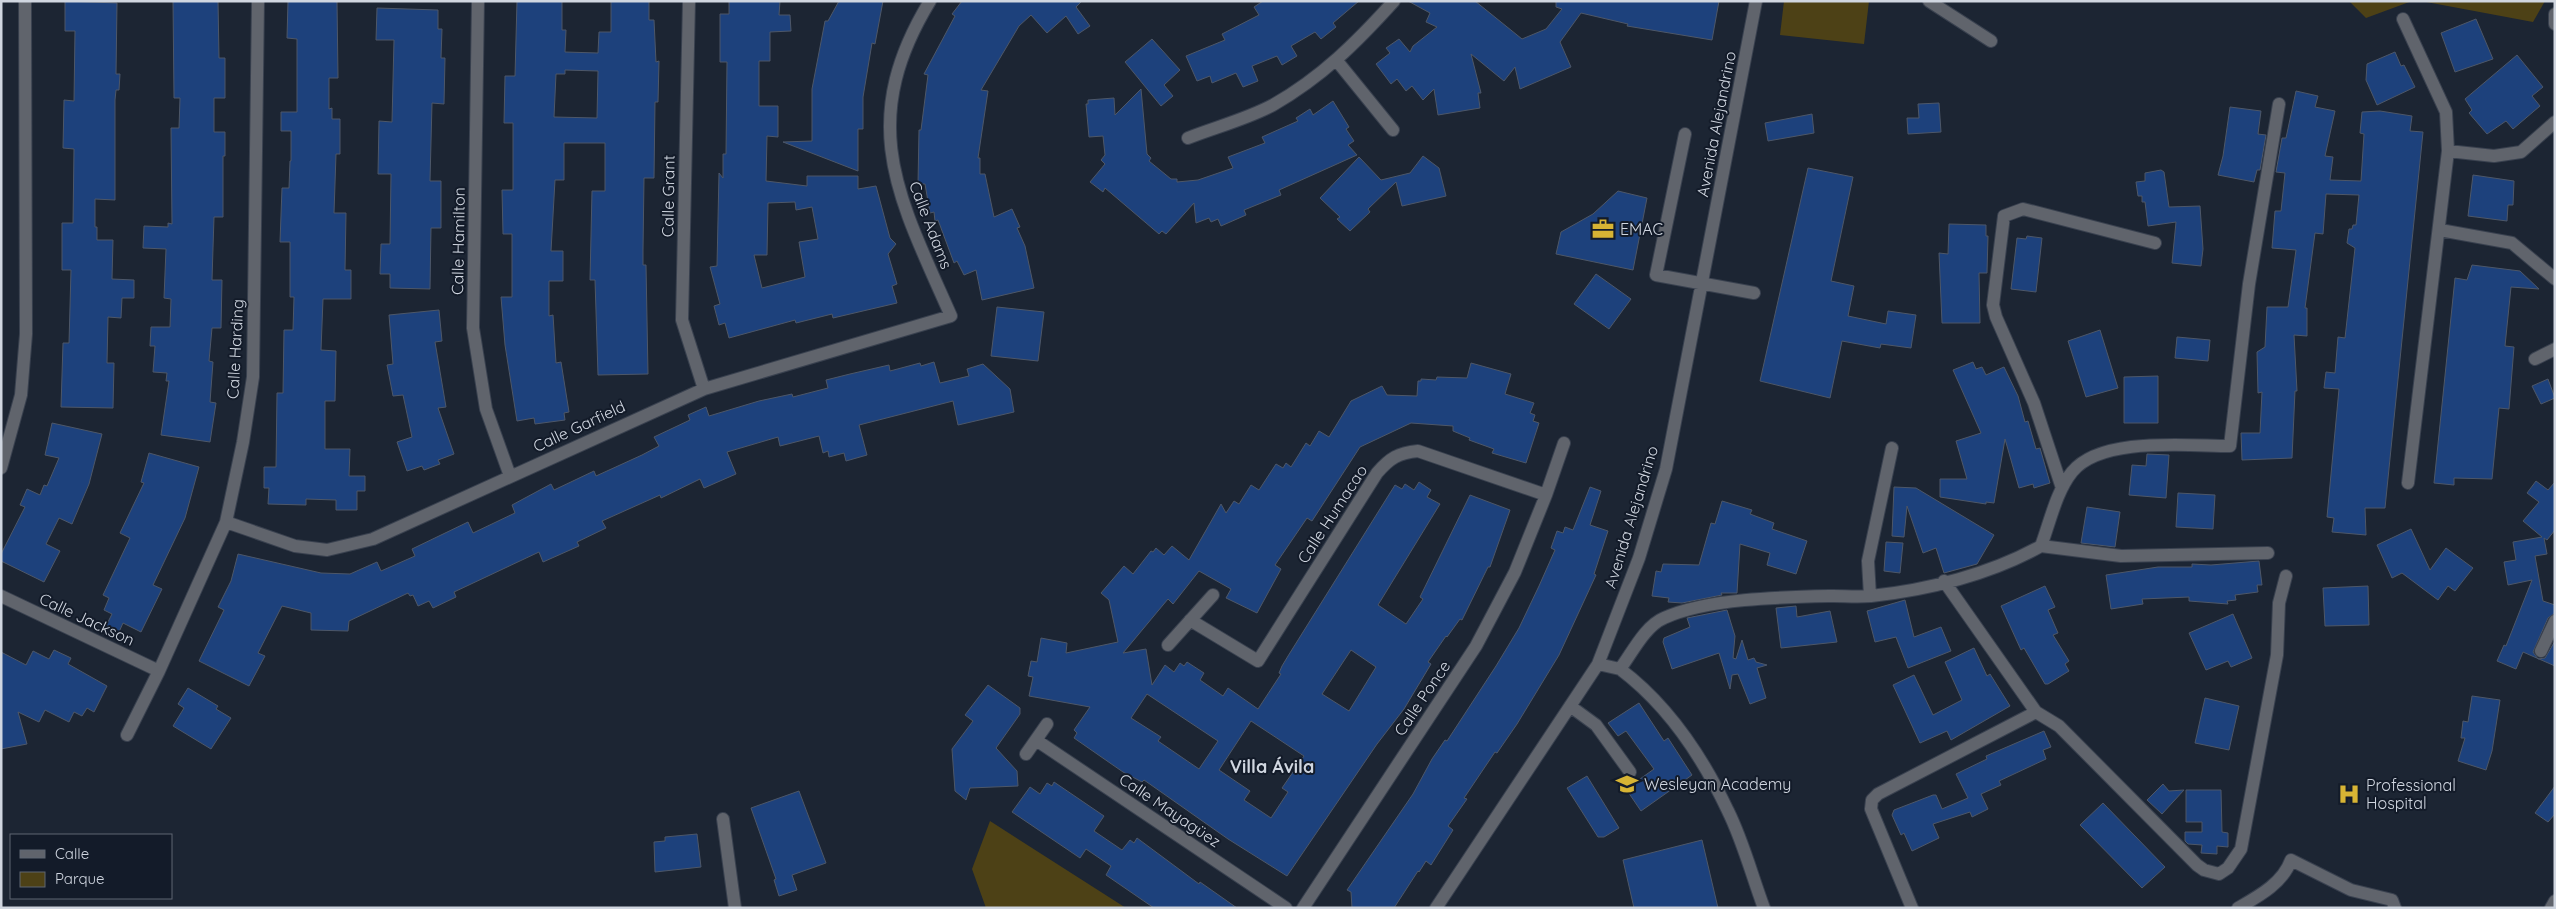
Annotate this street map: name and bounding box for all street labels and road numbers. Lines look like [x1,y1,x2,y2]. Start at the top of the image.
street label: Avenida Alejandrino [1692,49,1740,199]
street label: Calle Grant [657,155,679,237]
street label: Calle Adams [905,178,957,272]
street label: Calle Hamilton [447,187,469,295]
street label: Calle Harding [222,298,248,400]
street label: Calle Garfield [530,396,628,456]
street label: Avenida Alejandrino [1600,443,1662,591]
street label: Calle Humacao [1293,461,1371,567]
street label: Calle Jackson [36,588,138,650]
street label: Calle Ponce [1390,657,1454,739]
street label: Calle Mayagüez [1115,769,1225,851]

